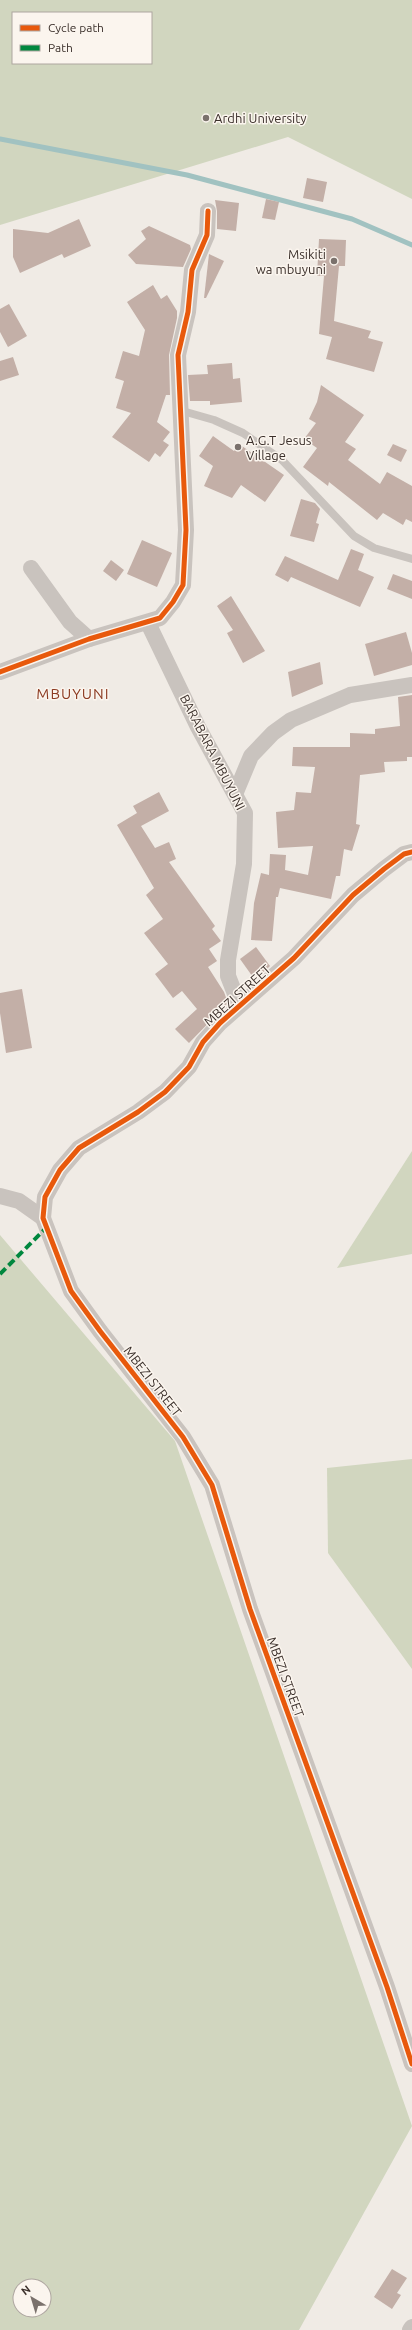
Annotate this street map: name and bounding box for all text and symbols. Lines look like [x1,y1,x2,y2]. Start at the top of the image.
legend [12,12,152,64]
text: Cycle path [48,21,104,34]
text: Path [48,41,73,54]
place label: Ardhi University [214,111,307,125]
marker: Ardhi University [201,113,211,123]
place label: Msikiti wa mbuyuni [256,247,326,276]
marker: Msikiti wa mbuyuni [329,256,339,266]
place label: A.G.T Jesus Village [246,433,312,462]
marker: A.G.T Jesus Village [233,442,243,452]
district label: MBUYUNI [36,685,110,702]
street label: BARABARA MBUYUNI [178,692,248,812]
street label: MBEZI STREET [201,962,273,1028]
street label: MBEZI STREET [121,1343,185,1419]
street label: MBEZI STREET [265,1635,307,1719]
north arrow [12,2278,52,2318]
text: N [19,2283,33,2297]

